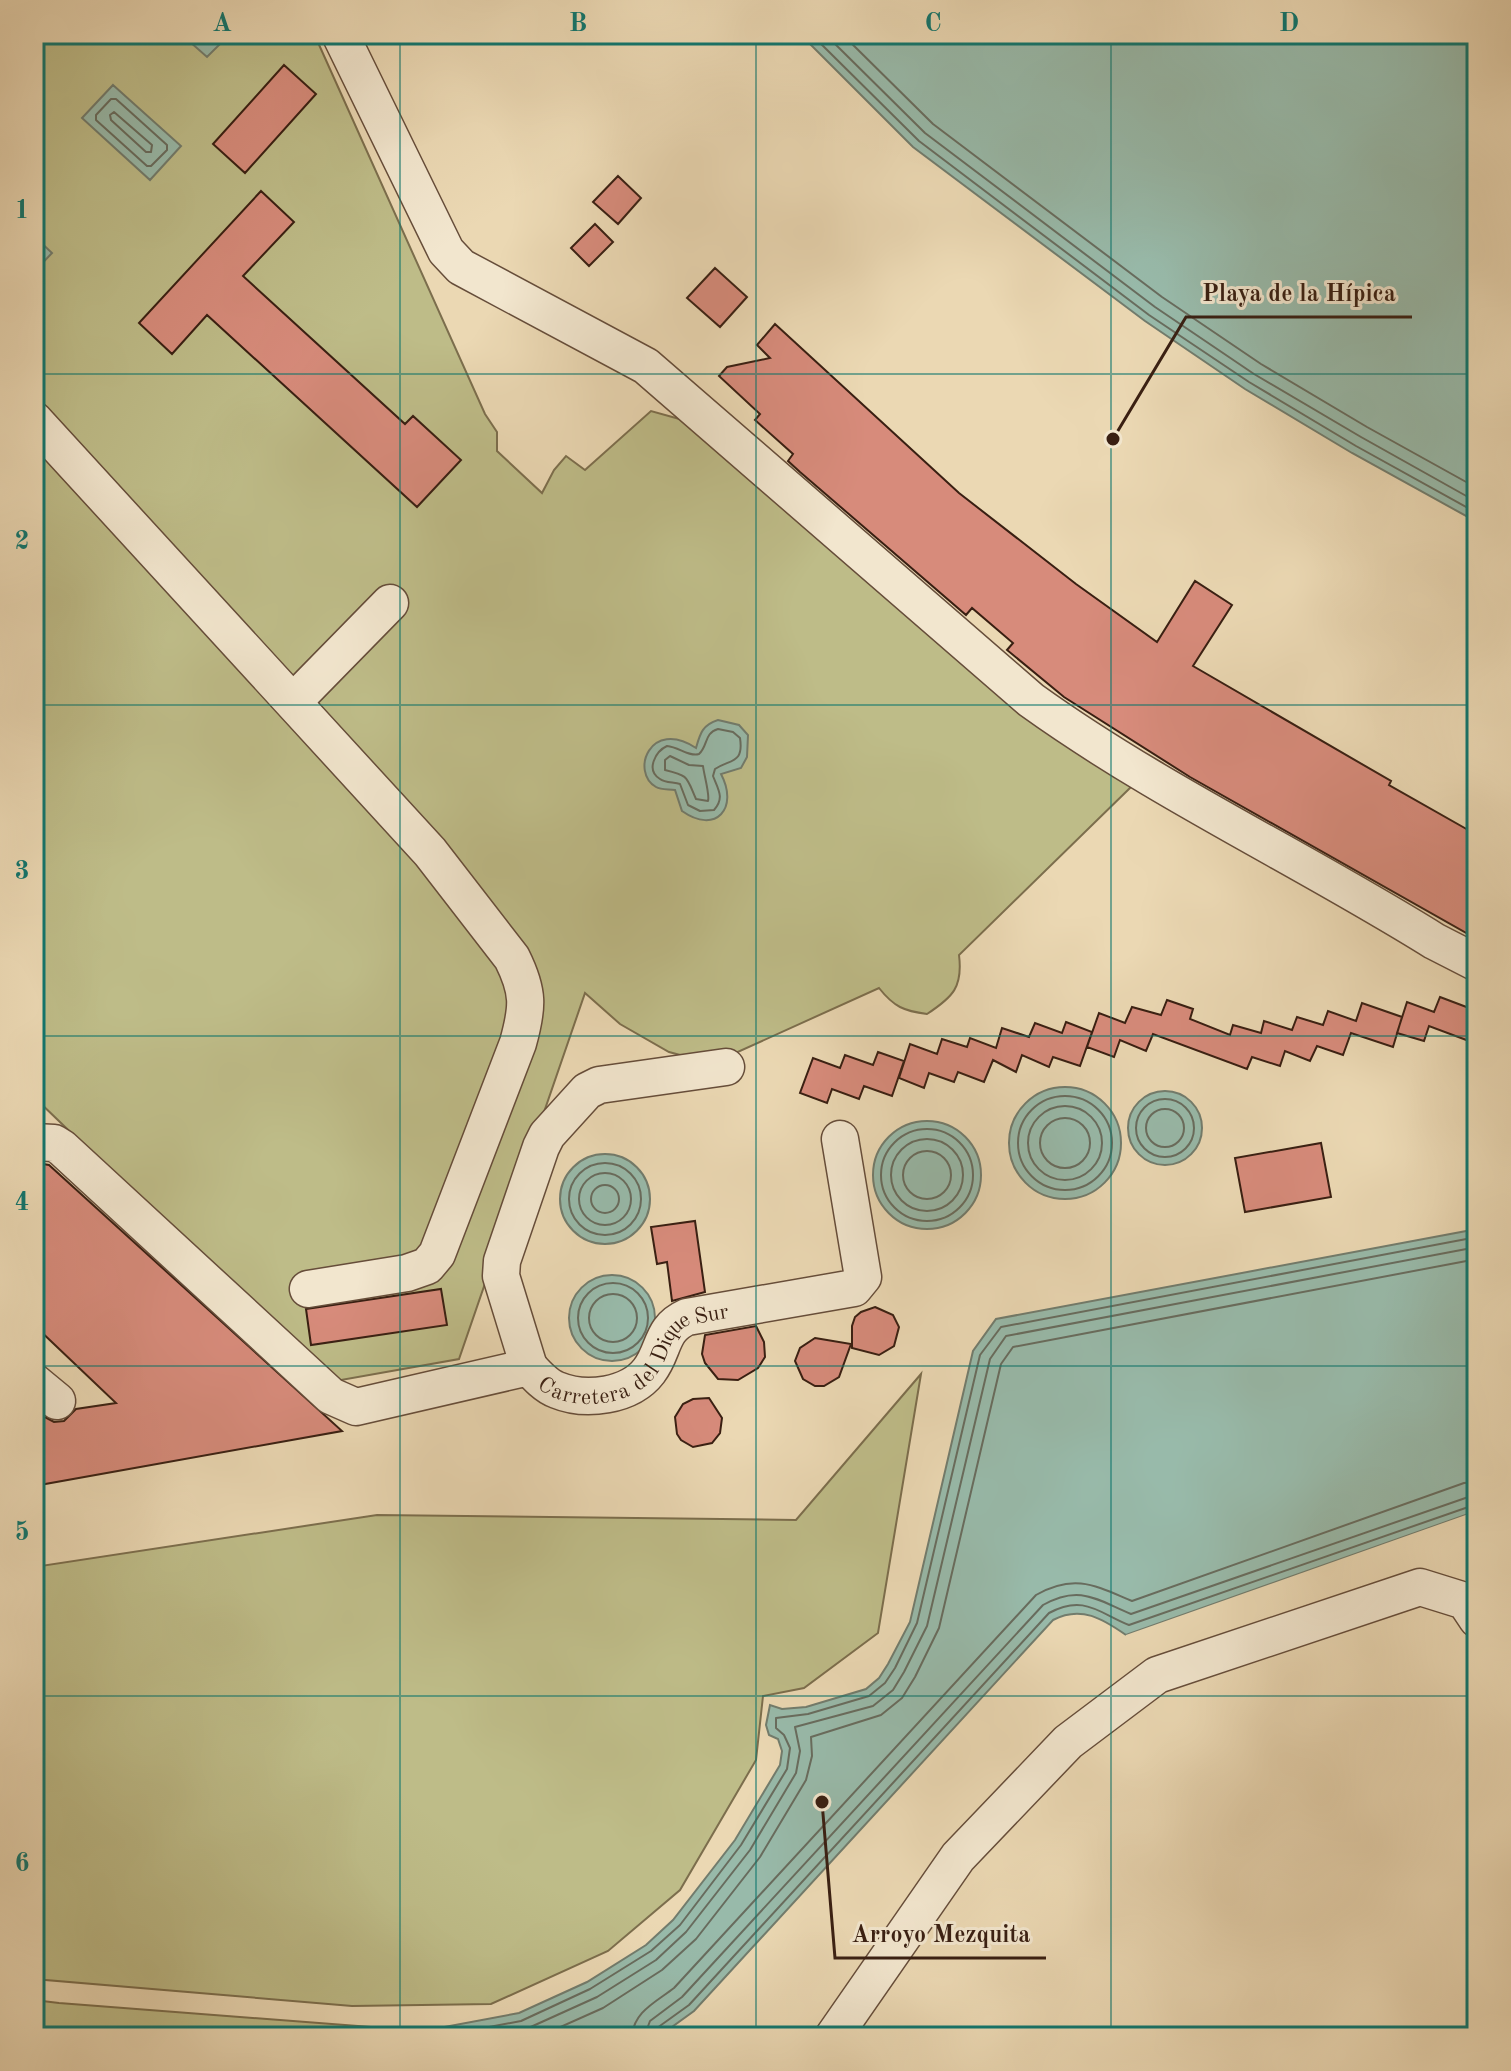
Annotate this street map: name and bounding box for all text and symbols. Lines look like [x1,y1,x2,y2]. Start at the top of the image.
text: A [212,11,232,37]
text: B [569,11,587,37]
text: C [924,11,942,37]
text: D [1279,11,1299,37]
text: 1 [14,198,30,224]
callout: Playa de la Hípica [1186,269,1412,317]
text: Playa de la Hípica [1202,283,1396,307]
text: 2 [14,529,30,555]
text: 3 [14,859,30,885]
text: 4 [14,1190,30,1216]
street label: Carretera del Dique Sur [533,1301,730,1409]
text: 5 [14,1520,30,1546]
text: 6 [14,1851,30,1877]
callout: Arroyo Mezquita [835,1910,1046,1958]
text: Arroyo Mezquita [852,1924,1030,1948]

